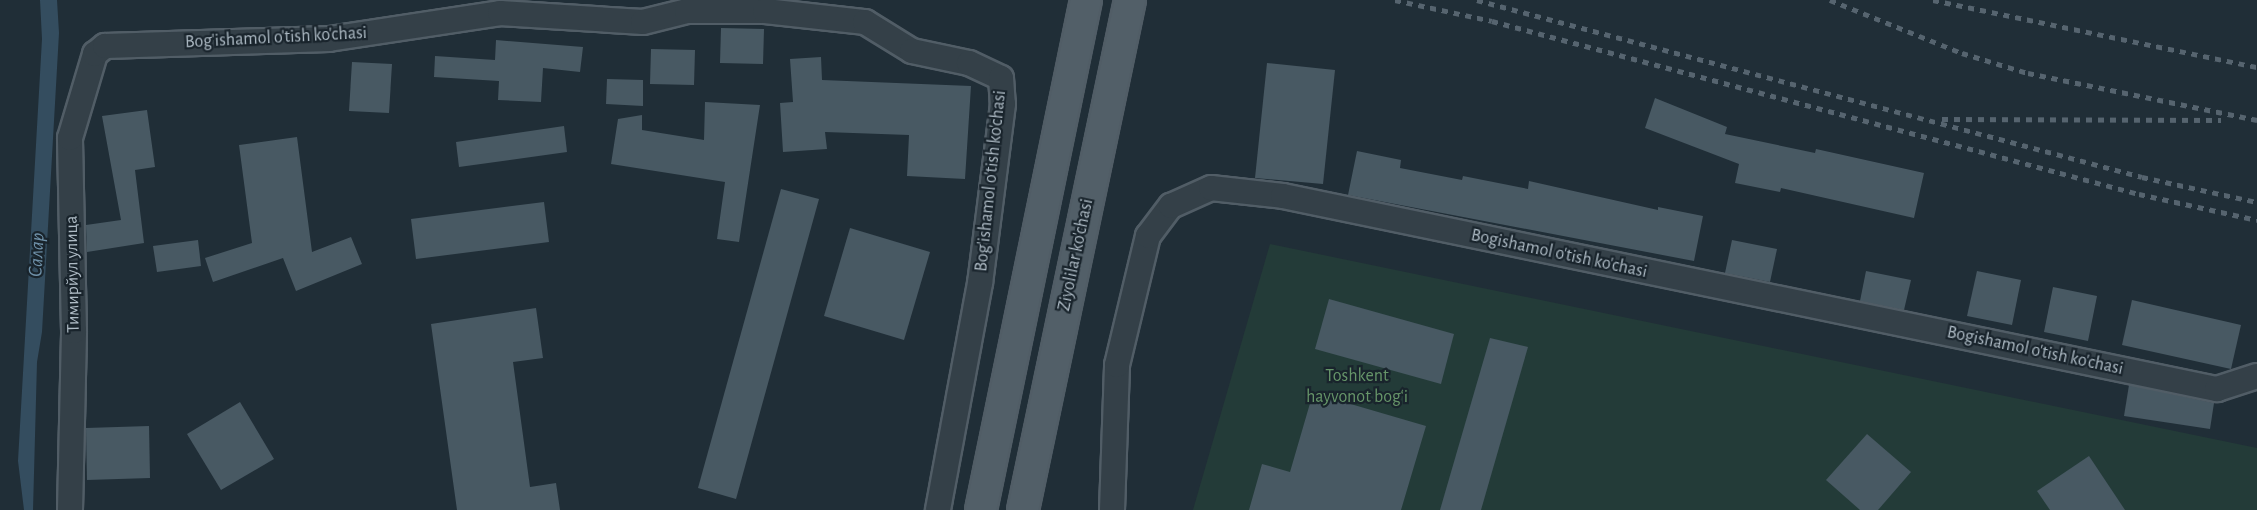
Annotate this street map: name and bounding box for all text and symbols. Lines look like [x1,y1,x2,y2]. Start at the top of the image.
street label: Bog'ishamol o'tish ko'chasi [184,22,368,54]
street label: Bog'ishamol o'tish ko'chasi [971,89,1011,273]
street label: Ziyolilar ko'chasi [1054,197,1098,313]
street label: Тимирйул улица [61,215,85,333]
street label: Bogishamol o'tish ko'chasi [1469,225,1649,283]
water label: Салар [24,232,50,278]
street label: Bogishamol o'tish ko'chasi [1945,322,2125,380]
park label: Toshkent hayvonot bogʻi [1306,366,1408,409]

